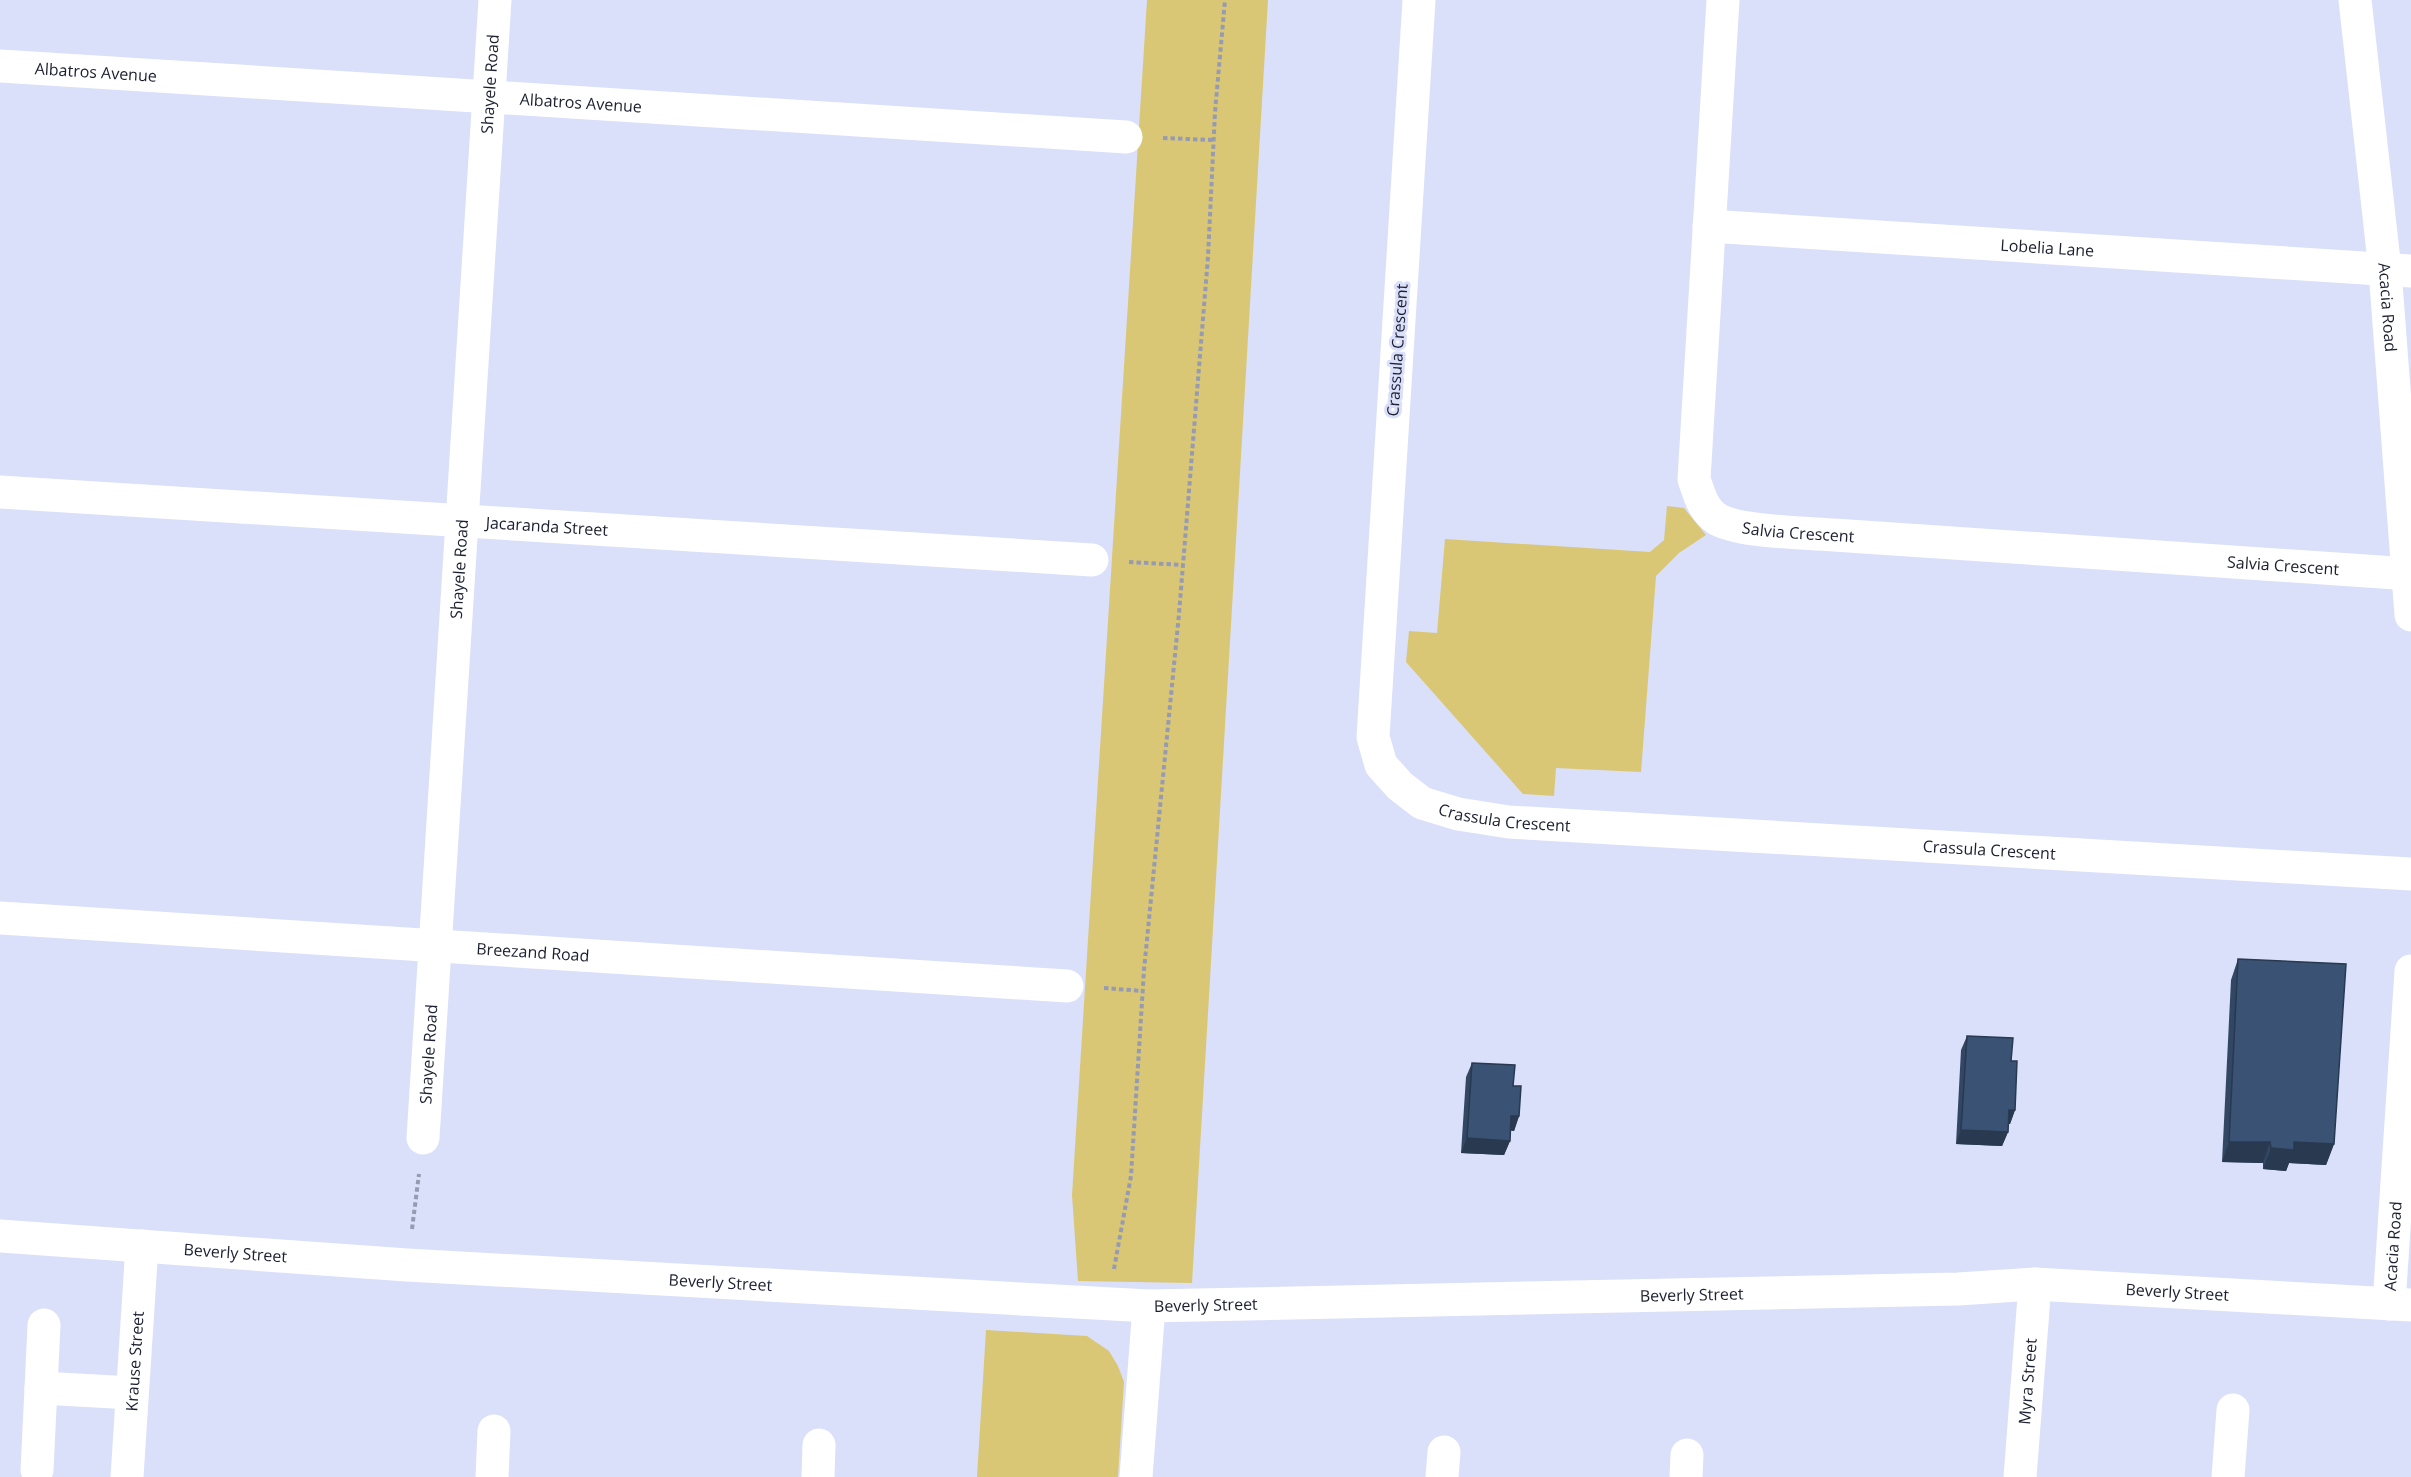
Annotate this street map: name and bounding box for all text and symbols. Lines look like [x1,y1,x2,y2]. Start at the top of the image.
street label: Shayele Road [476,34,504,135]
street label: Albatros Avenue [34,57,158,87]
street label: Albatros Avenue [519,88,643,117]
street label: Lobelia Lane [2000,234,2095,262]
street label: Acacia Road [2373,261,2402,353]
street label: Crassula Crescent [1381,283,1413,417]
street label: Jacaranda Street [483,511,609,541]
street label: Salvia Crescent [1740,516,1855,547]
street label: Shayele Road [445,519,473,620]
street label: Salvia Crescent [2226,551,2340,580]
street label: Crassula Crescent [1436,798,1571,837]
street label: Crassula Crescent [1922,835,2057,865]
street label: Breezand Road [476,937,590,967]
street label: Shayele Road [414,1004,442,1105]
street label: Acacia Road [2379,1201,2407,1292]
street label: Beverly Street [183,1238,288,1267]
street label: Beverly Street [668,1268,773,1296]
street label: Beverly Street [2125,1278,2230,1306]
street label: Beverly Street [1640,1283,1744,1307]
street label: Beverly Street [1154,1293,1258,1317]
street label: Krause Street [120,1310,149,1412]
street label: Myra Street [2013,1337,2042,1425]

